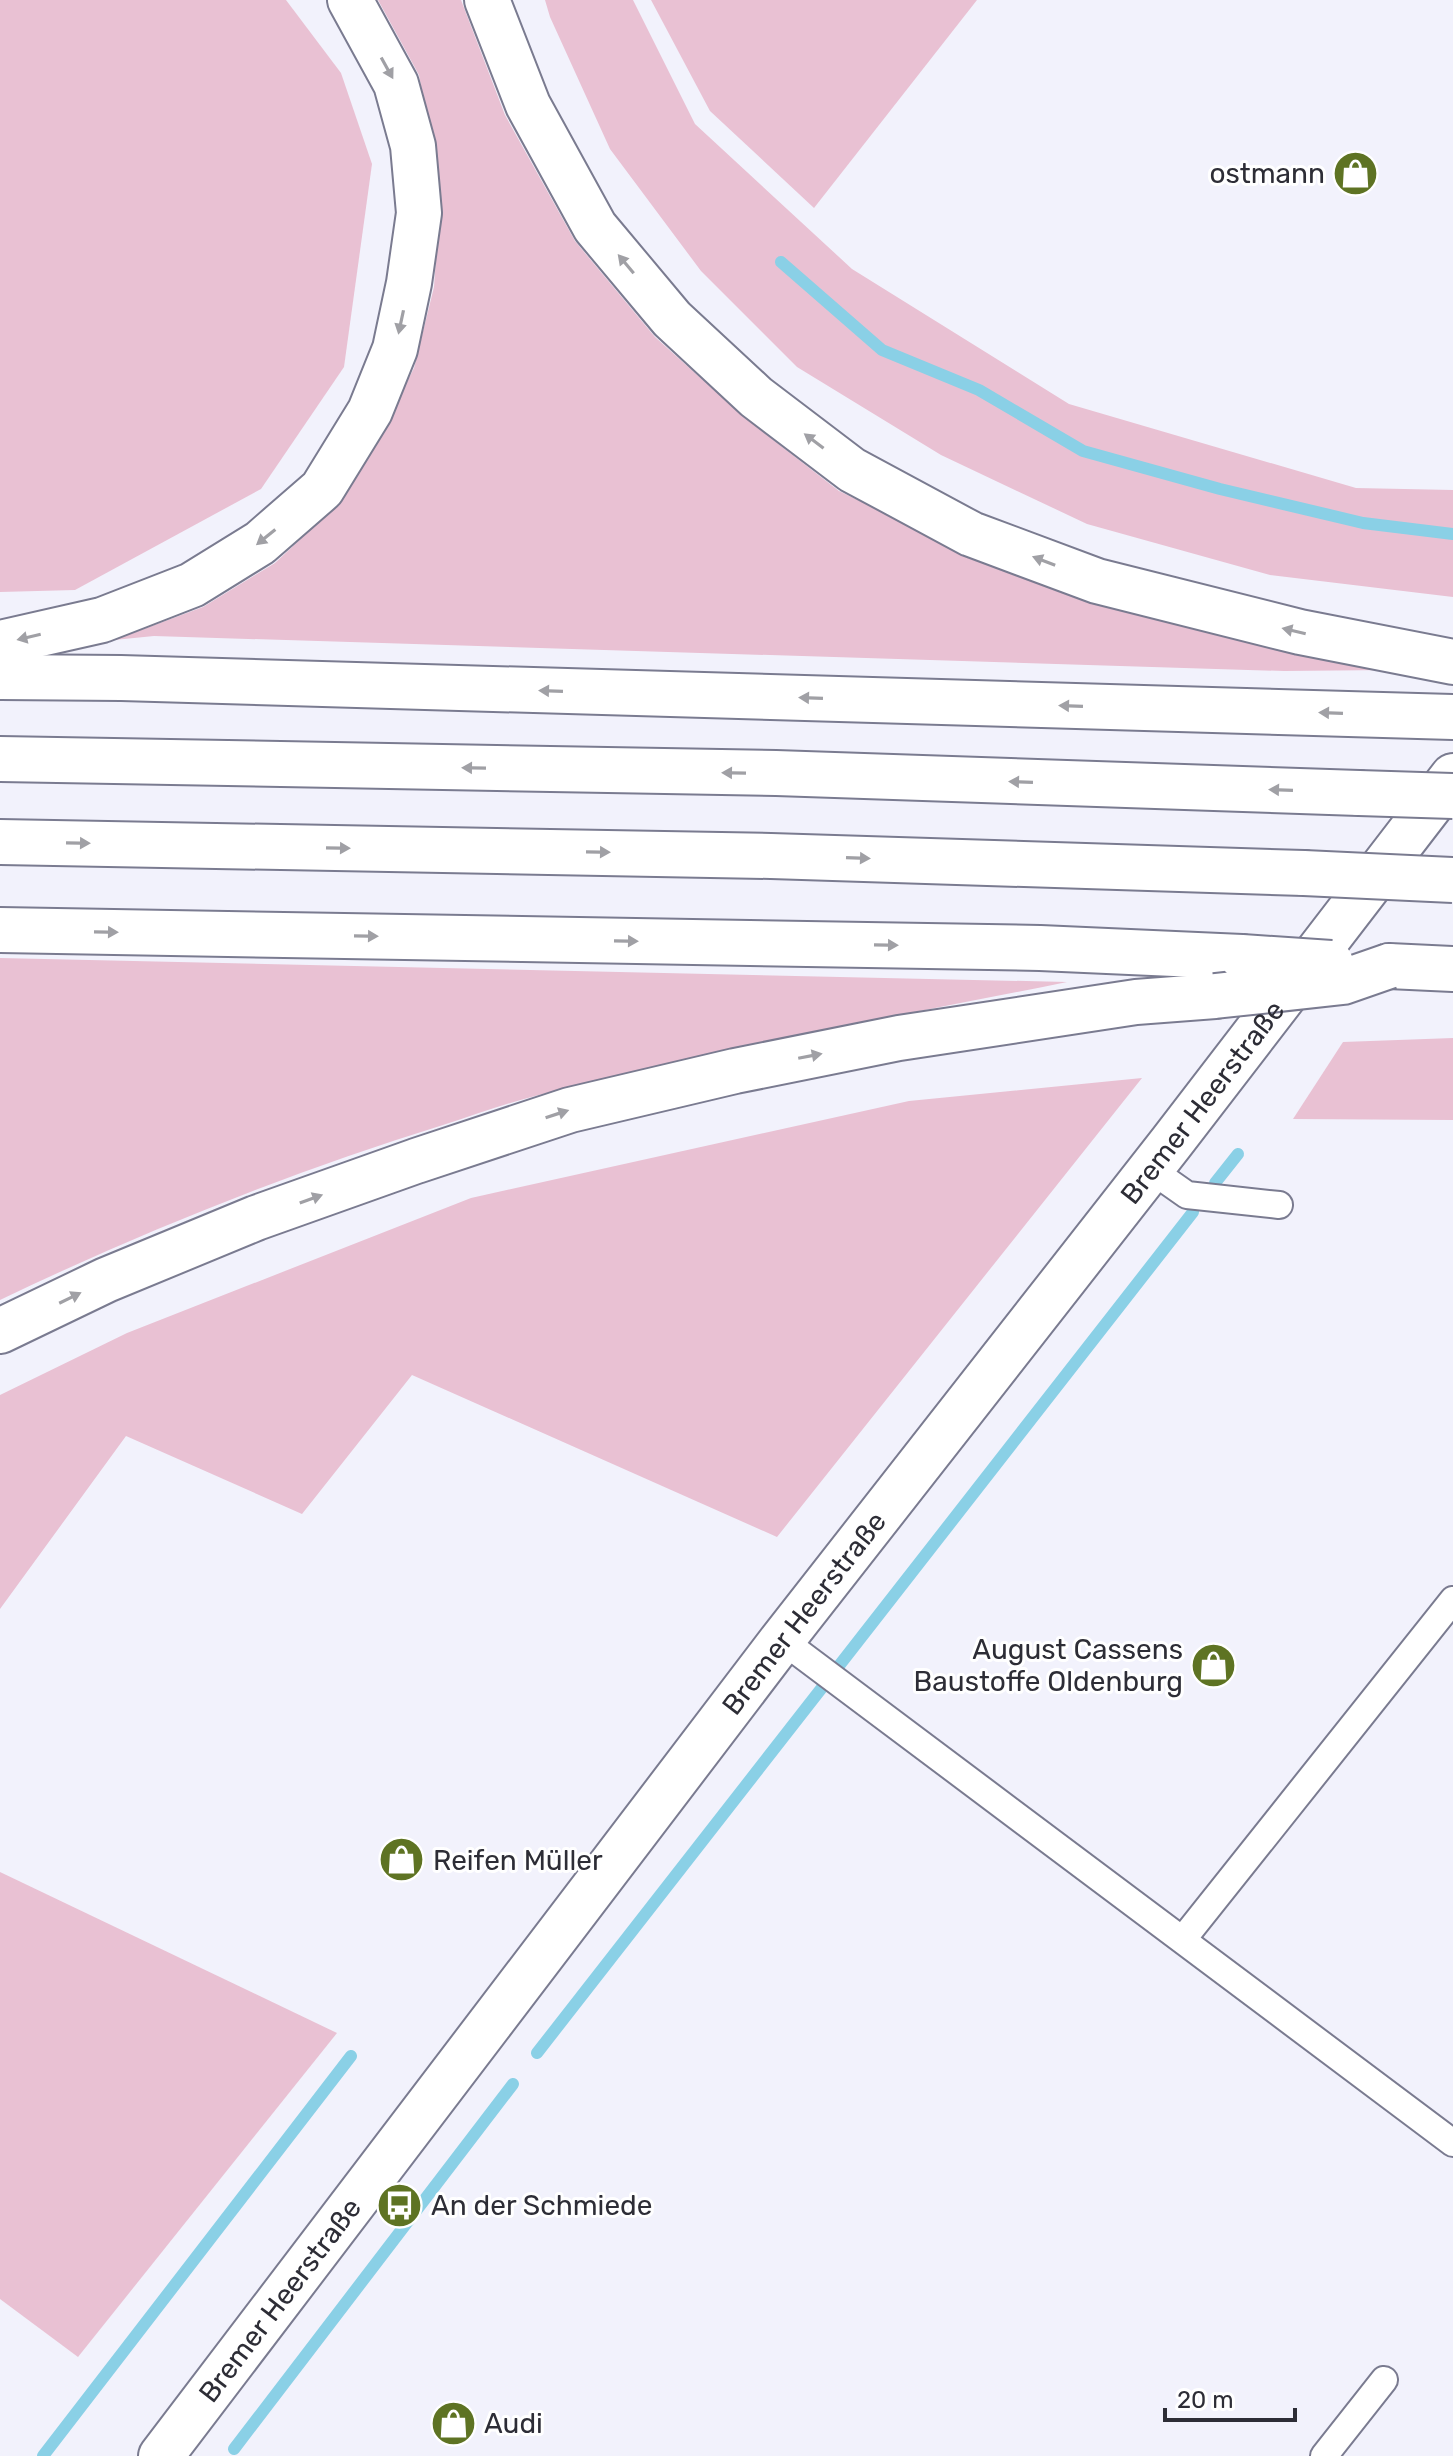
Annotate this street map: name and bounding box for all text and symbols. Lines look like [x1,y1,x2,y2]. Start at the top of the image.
one-way arrow [381,57,394,80]
shop icon: ostmann [1332,149,1380,197]
place label: ostmann [1209,157,1325,190]
one-way arrow [618,254,635,274]
one-way arrow [394,310,407,335]
one-way arrow [804,434,824,450]
one-way arrow [256,528,276,545]
one-way arrow [1031,554,1055,567]
one-way arrow [1281,624,1306,636]
one-way arrow [16,631,41,644]
one-way arrow [538,684,563,697]
one-way arrow [798,692,823,705]
one-way arrow [1058,699,1083,712]
one-way arrow [1318,707,1343,720]
one-way arrow [461,761,486,774]
one-way arrow [721,766,746,779]
one-way arrow [1008,775,1033,788]
one-way arrow [1268,784,1293,797]
one-way arrow [66,837,91,849]
one-way arrow [326,841,351,854]
one-way arrow [586,846,611,859]
one-way arrow [846,852,871,865]
one-way arrow [94,925,119,938]
one-way arrow [354,930,379,942]
one-way arrow [614,934,639,947]
one-way arrow [874,939,899,951]
street label: Bremer Heerstraße [1114,994,1291,1210]
one-way arrow [798,1049,823,1062]
one-way arrow [545,1108,569,1120]
one-way arrow [299,1192,323,1204]
one-way arrow [59,1291,82,1304]
street label: Bremer Heerstraße [715,1505,893,1721]
place label: August Cassens Baustoffe Oldenburg [914,1633,1183,1698]
shop icon: August Cassens Baustoffe Oldenburg [1190,1641,1238,1689]
shop icon: Reifen Müller [378,1836,426,1884]
place label: Reifen Müller [433,1844,603,1877]
bus stop icon: An der Schmiede [376,2181,424,2229]
place label: An der Schmiede [431,2189,652,2222]
street label: Bremer Heerstraße [192,2192,368,2409]
scale bar [1165,2372,1295,2422]
text: 20 m [1177,2386,1234,2414]
shop icon: Audi [429,2399,477,2447]
place label: Audi [484,2407,543,2440]

